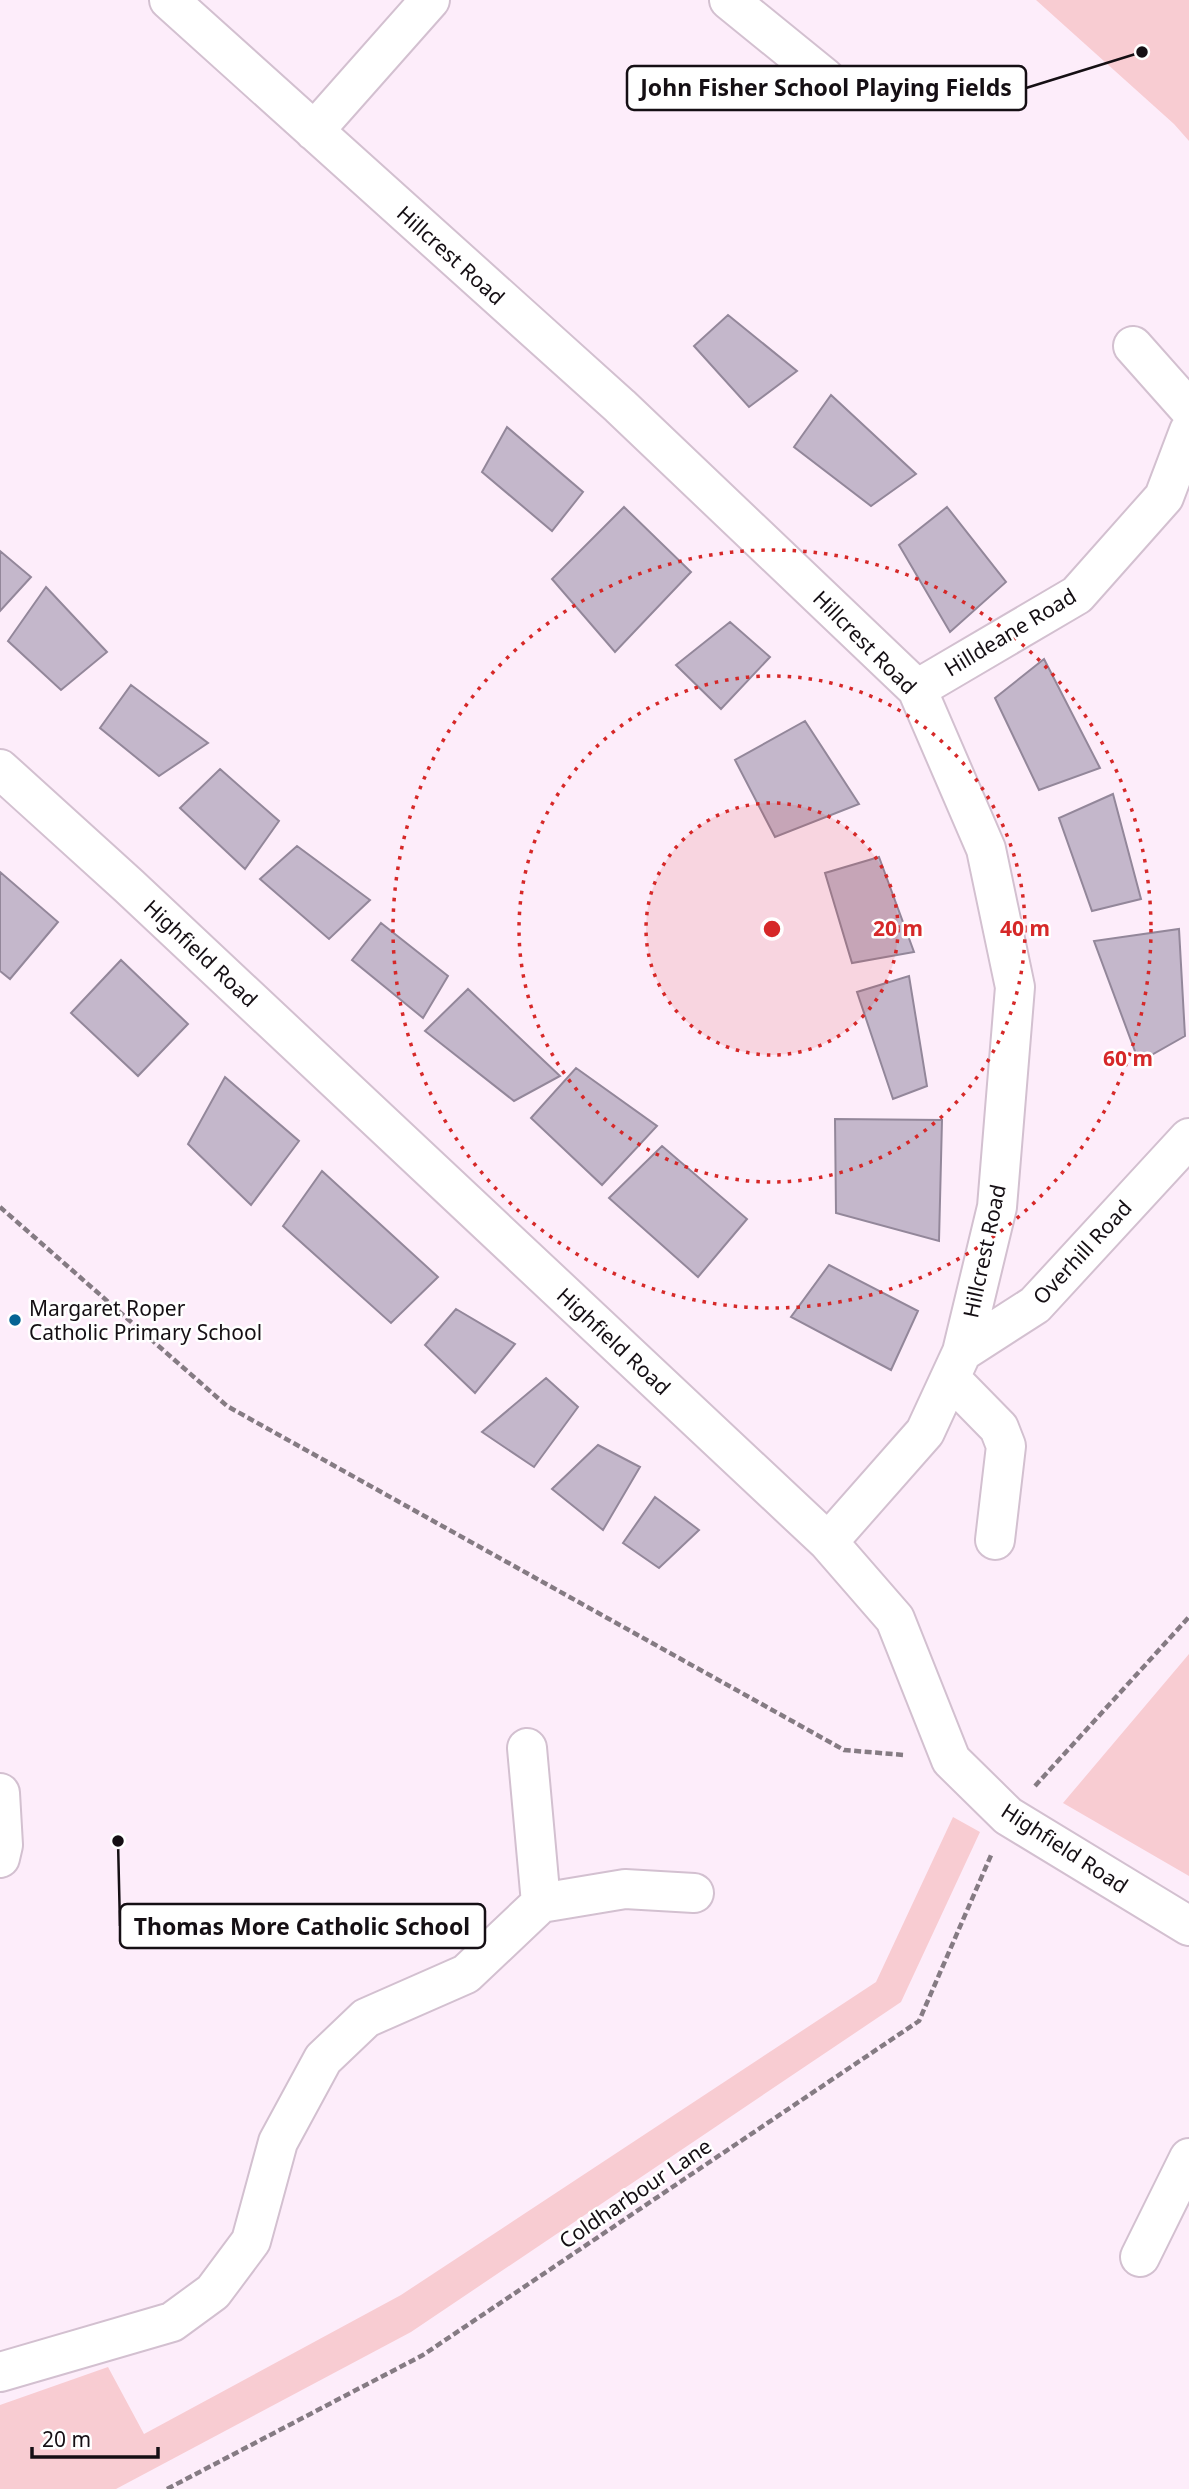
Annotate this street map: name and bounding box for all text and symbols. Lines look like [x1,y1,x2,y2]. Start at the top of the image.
callout: John Fisher School Playing Fields [627,66,1026,110]
text: John Fisher School Playing Fields [638,71,1012,103]
street label: Hillcrest Road [391,199,511,311]
street label: Hilldeane Road [939,582,1081,682]
street label: Hillcrest Road [807,584,923,700]
street label: Highfield Road [138,893,264,1013]
text: 20 m [873,914,923,942]
text: 40 m [1000,914,1050,942]
centre of rings [760,917,784,941]
text: 60 m [1103,1044,1153,1072]
street label: Hillcrest Road [956,1182,1012,1320]
street label: Overhill Road [1026,1194,1138,1310]
street label: Highfield Road [551,1281,677,1401]
place label: Margaret Roper Catholic Primary School [29,1294,262,1346]
marker: Margaret Roper Catholic Primary School [7,1312,23,1328]
street label: Highfield Road [996,1797,1134,1899]
callout: Thomas More Catholic School [120,1904,485,1948]
text: Thomas More Catholic School [134,1910,470,1942]
street label: Coldharbour Lane [553,2132,717,2254]
scale bar [32,2416,158,2460]
text: 20 m [42,2425,91,2453]

